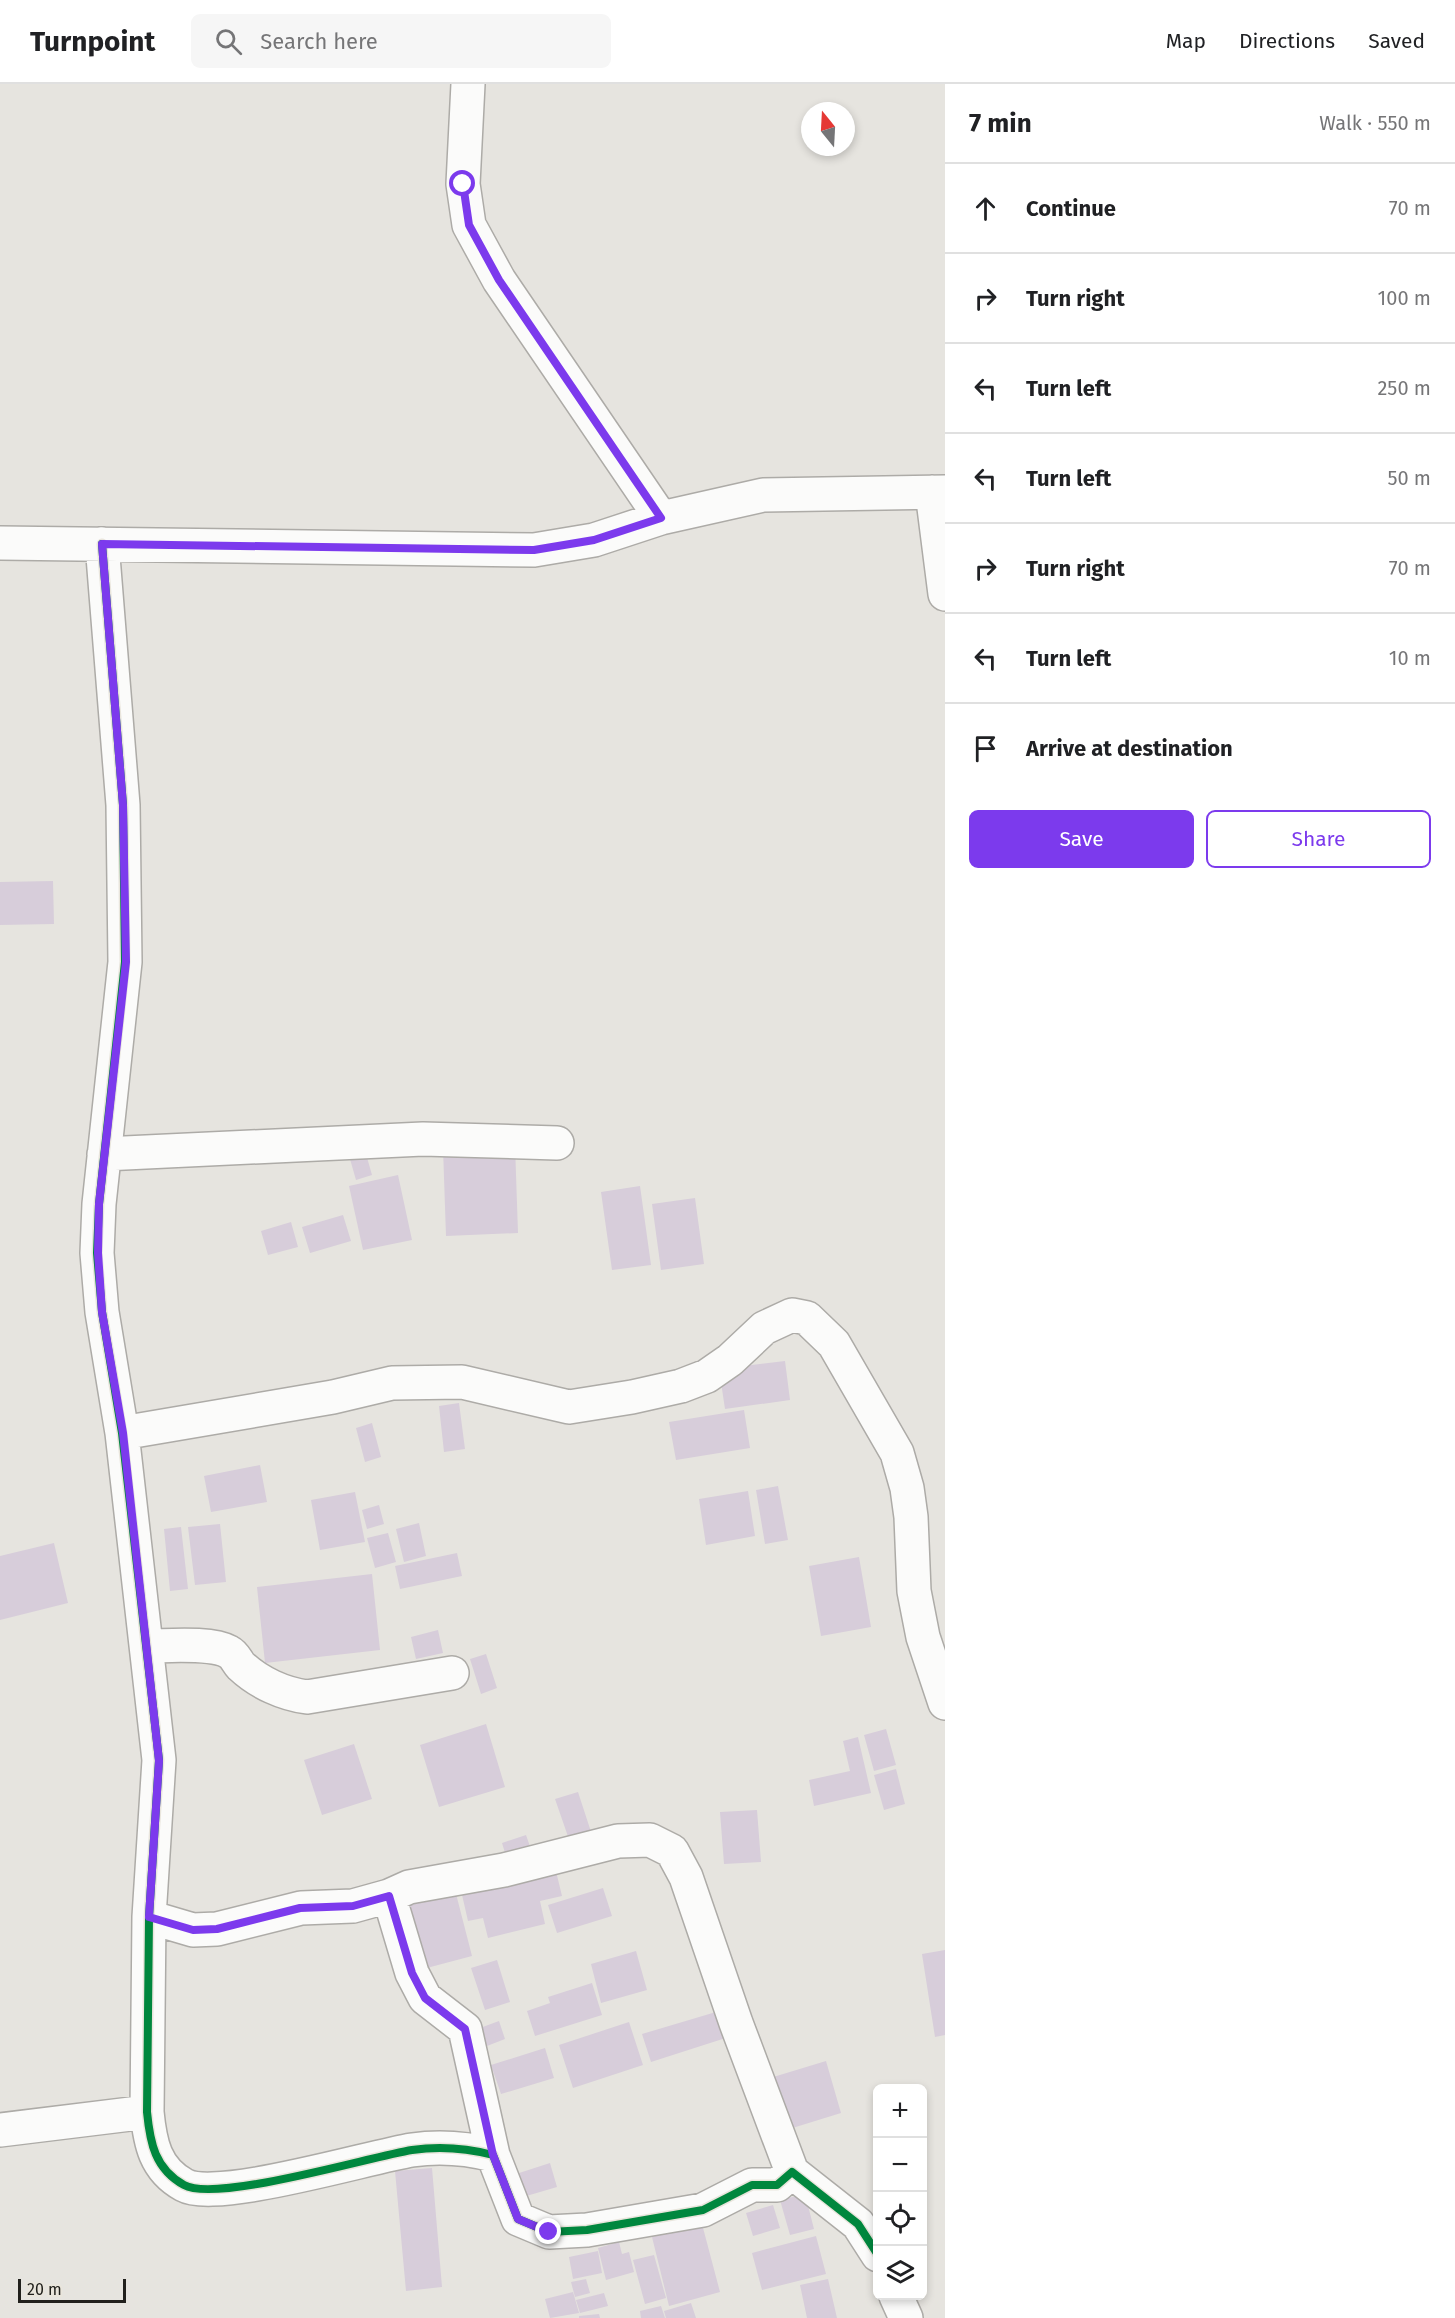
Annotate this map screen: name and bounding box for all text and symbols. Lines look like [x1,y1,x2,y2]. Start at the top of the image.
search box [191,14,611,68]
text: Turnpoint [30,25,155,58]
icon: search [212,25,245,58]
text: Search here [260,28,378,55]
text: Map [1166,28,1206,54]
text: Directions [1239,28,1335,54]
text: Saved [1368,28,1425,54]
north arrow [801,102,855,156]
text: 7 min [969,108,1032,139]
text: Walk · 550 m [1319,111,1431,135]
route start [449,170,475,196]
icon: ahead [969,192,1002,225]
text: Continue [1026,195,1116,222]
text: 70 m [1389,196,1431,220]
icon: right [969,282,1002,315]
text: Turn right [1026,285,1125,312]
text: 100 m [1378,286,1431,310]
icon: left [969,372,1002,405]
text: Turn left [1026,375,1111,402]
text: 250 m [1377,376,1431,400]
icon: left [969,462,1002,495]
text: Turn left [1026,465,1111,492]
text: 50 m [1387,466,1431,490]
icon: right [969,552,1002,585]
text: Turn right [1026,555,1125,582]
text: 70 m [1389,556,1431,580]
icon: left [969,642,1002,675]
text: Turn left [1026,645,1111,672]
text: 10 m [1389,646,1431,670]
icon: arrive [969,732,1002,765]
text: Arrive at destination [1026,735,1233,762]
button: Save [969,810,1194,868]
button: Share [1206,810,1431,868]
map controls [873,2084,927,2300]
button: + [873,2084,927,2138]
button: − [873,2138,927,2192]
button: locate [873,2192,927,2246]
route end [535,2218,561,2244]
button: layers [873,2246,927,2300]
scale bar [18,2276,126,2304]
text: 20 m [27,2280,62,2299]

